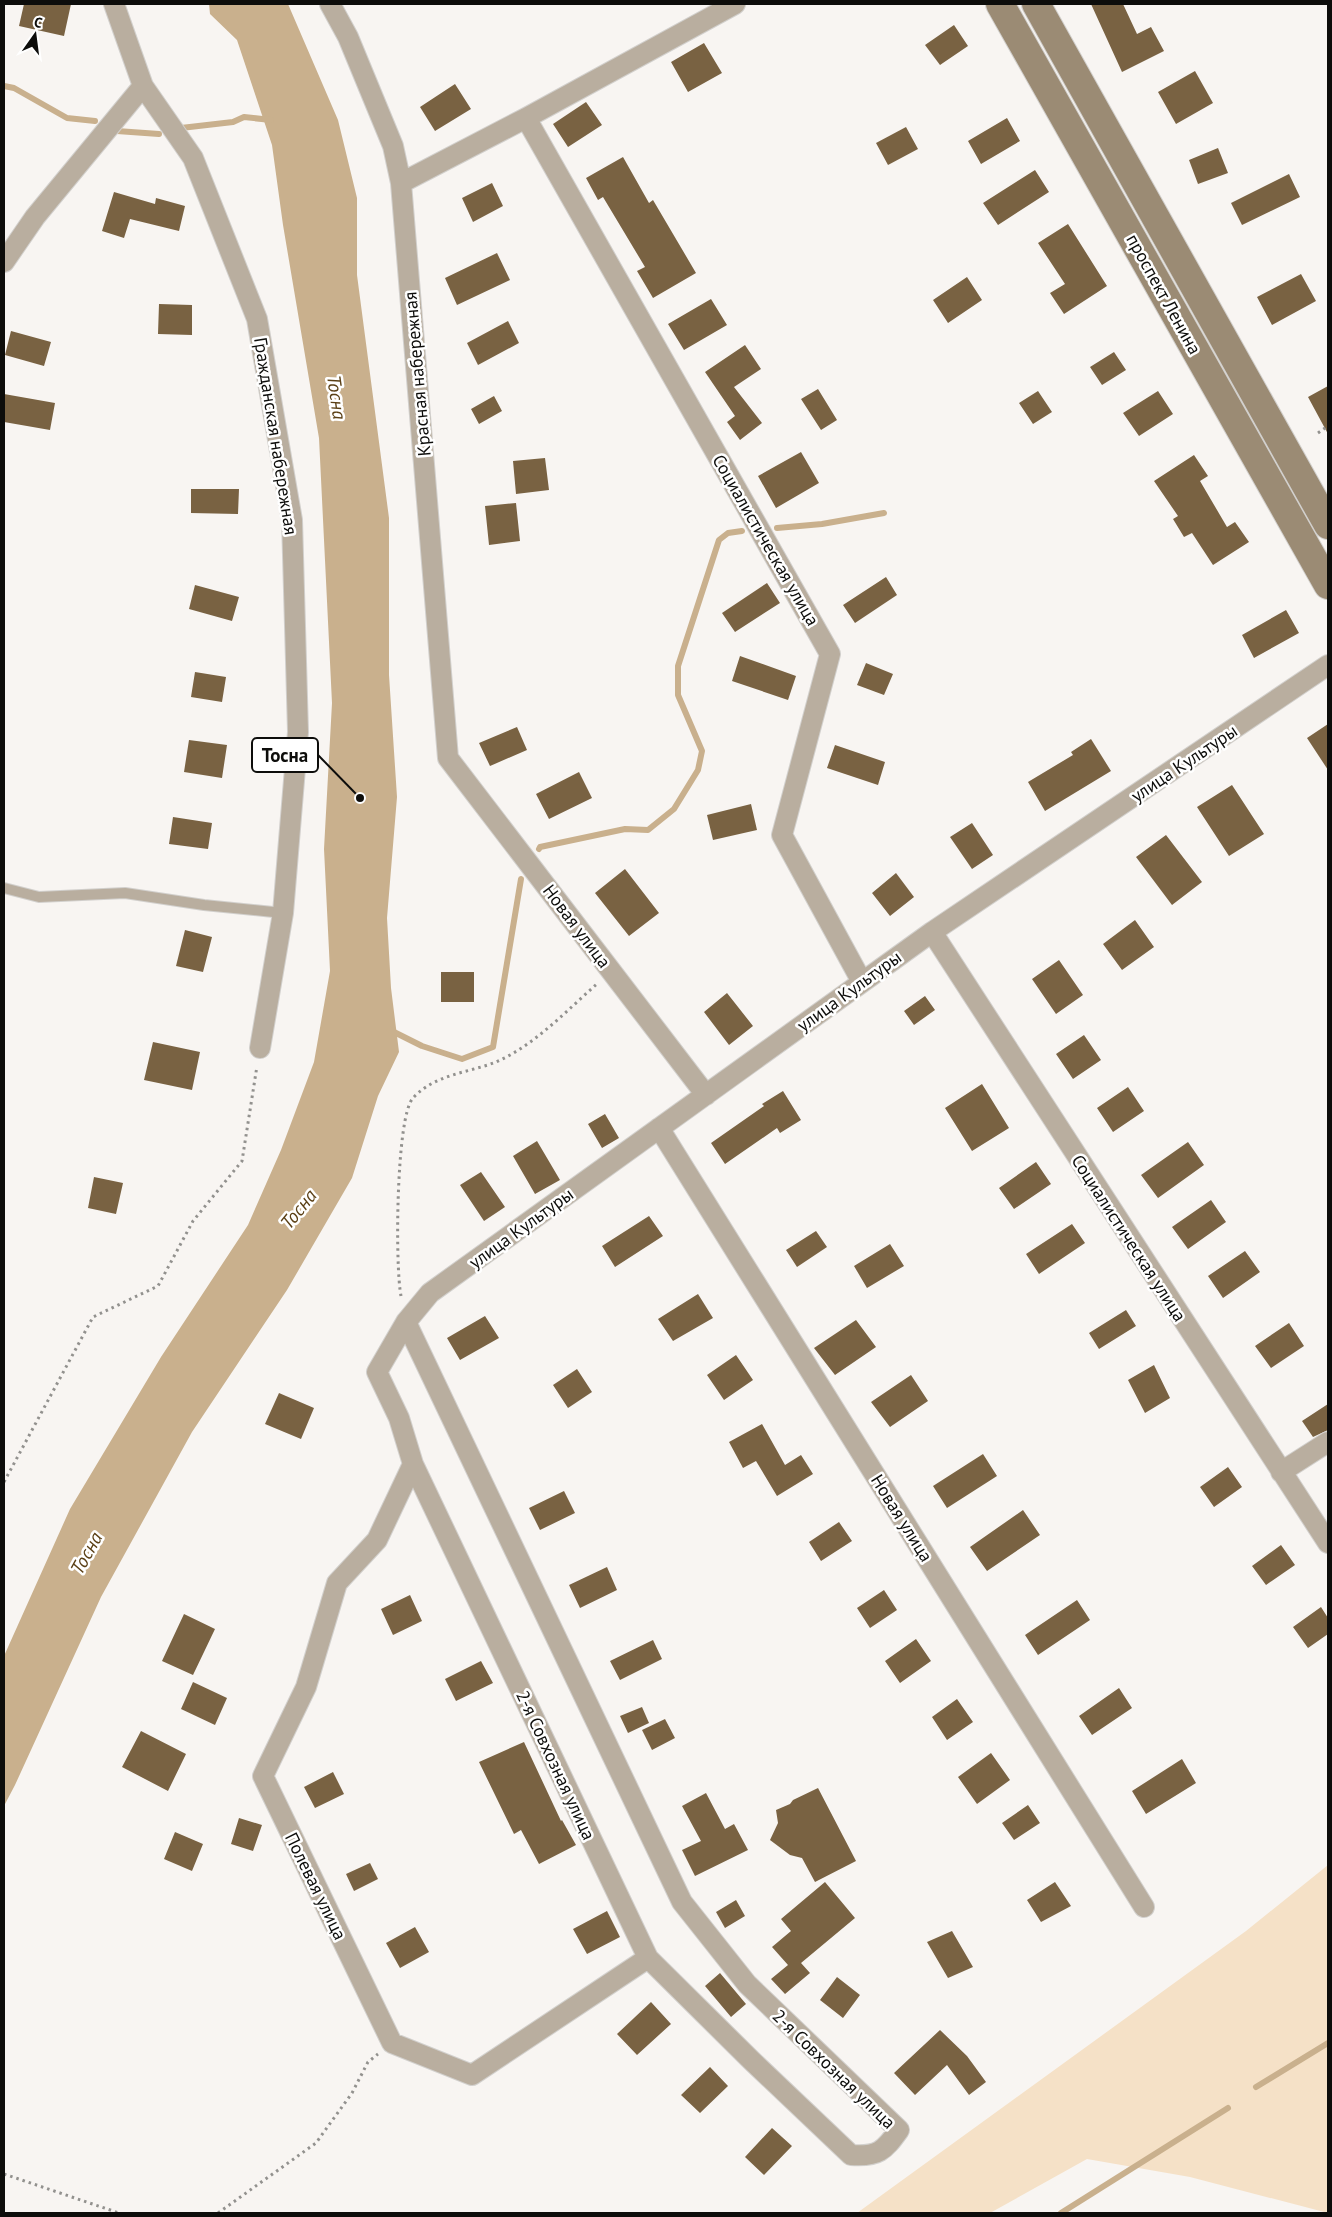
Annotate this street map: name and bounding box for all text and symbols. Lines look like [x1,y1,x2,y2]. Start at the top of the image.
north arrow [10,10,60,60]
text: С [32,13,44,32]
street label: проспект Ленина [1121,230,1207,358]
street label: Красная набережная [398,291,436,457]
street label: Гражданская набережная [249,336,303,536]
water label: Тосна [322,373,352,421]
street label: Социалистическая улица [707,450,825,630]
street label: улица Культуры [1126,719,1242,807]
callout: Тосна [252,738,318,772]
text: Тосна [262,743,308,767]
street label: Новая улица [538,880,616,972]
street label: улица Культуры [792,945,906,1037]
street label: Социалистическая улица [1066,1150,1192,1326]
street label: улица Культуры [464,1182,578,1274]
water label: Тосна [275,1184,322,1234]
street label: Новая улица [866,1470,938,1566]
water label: Тосна [65,1527,108,1578]
street label: 2-я Совхозная улица [511,1687,601,1843]
street label: Полевая улица [280,1829,352,1943]
street label: 2-я Совхозная улица [768,2004,900,2134]

